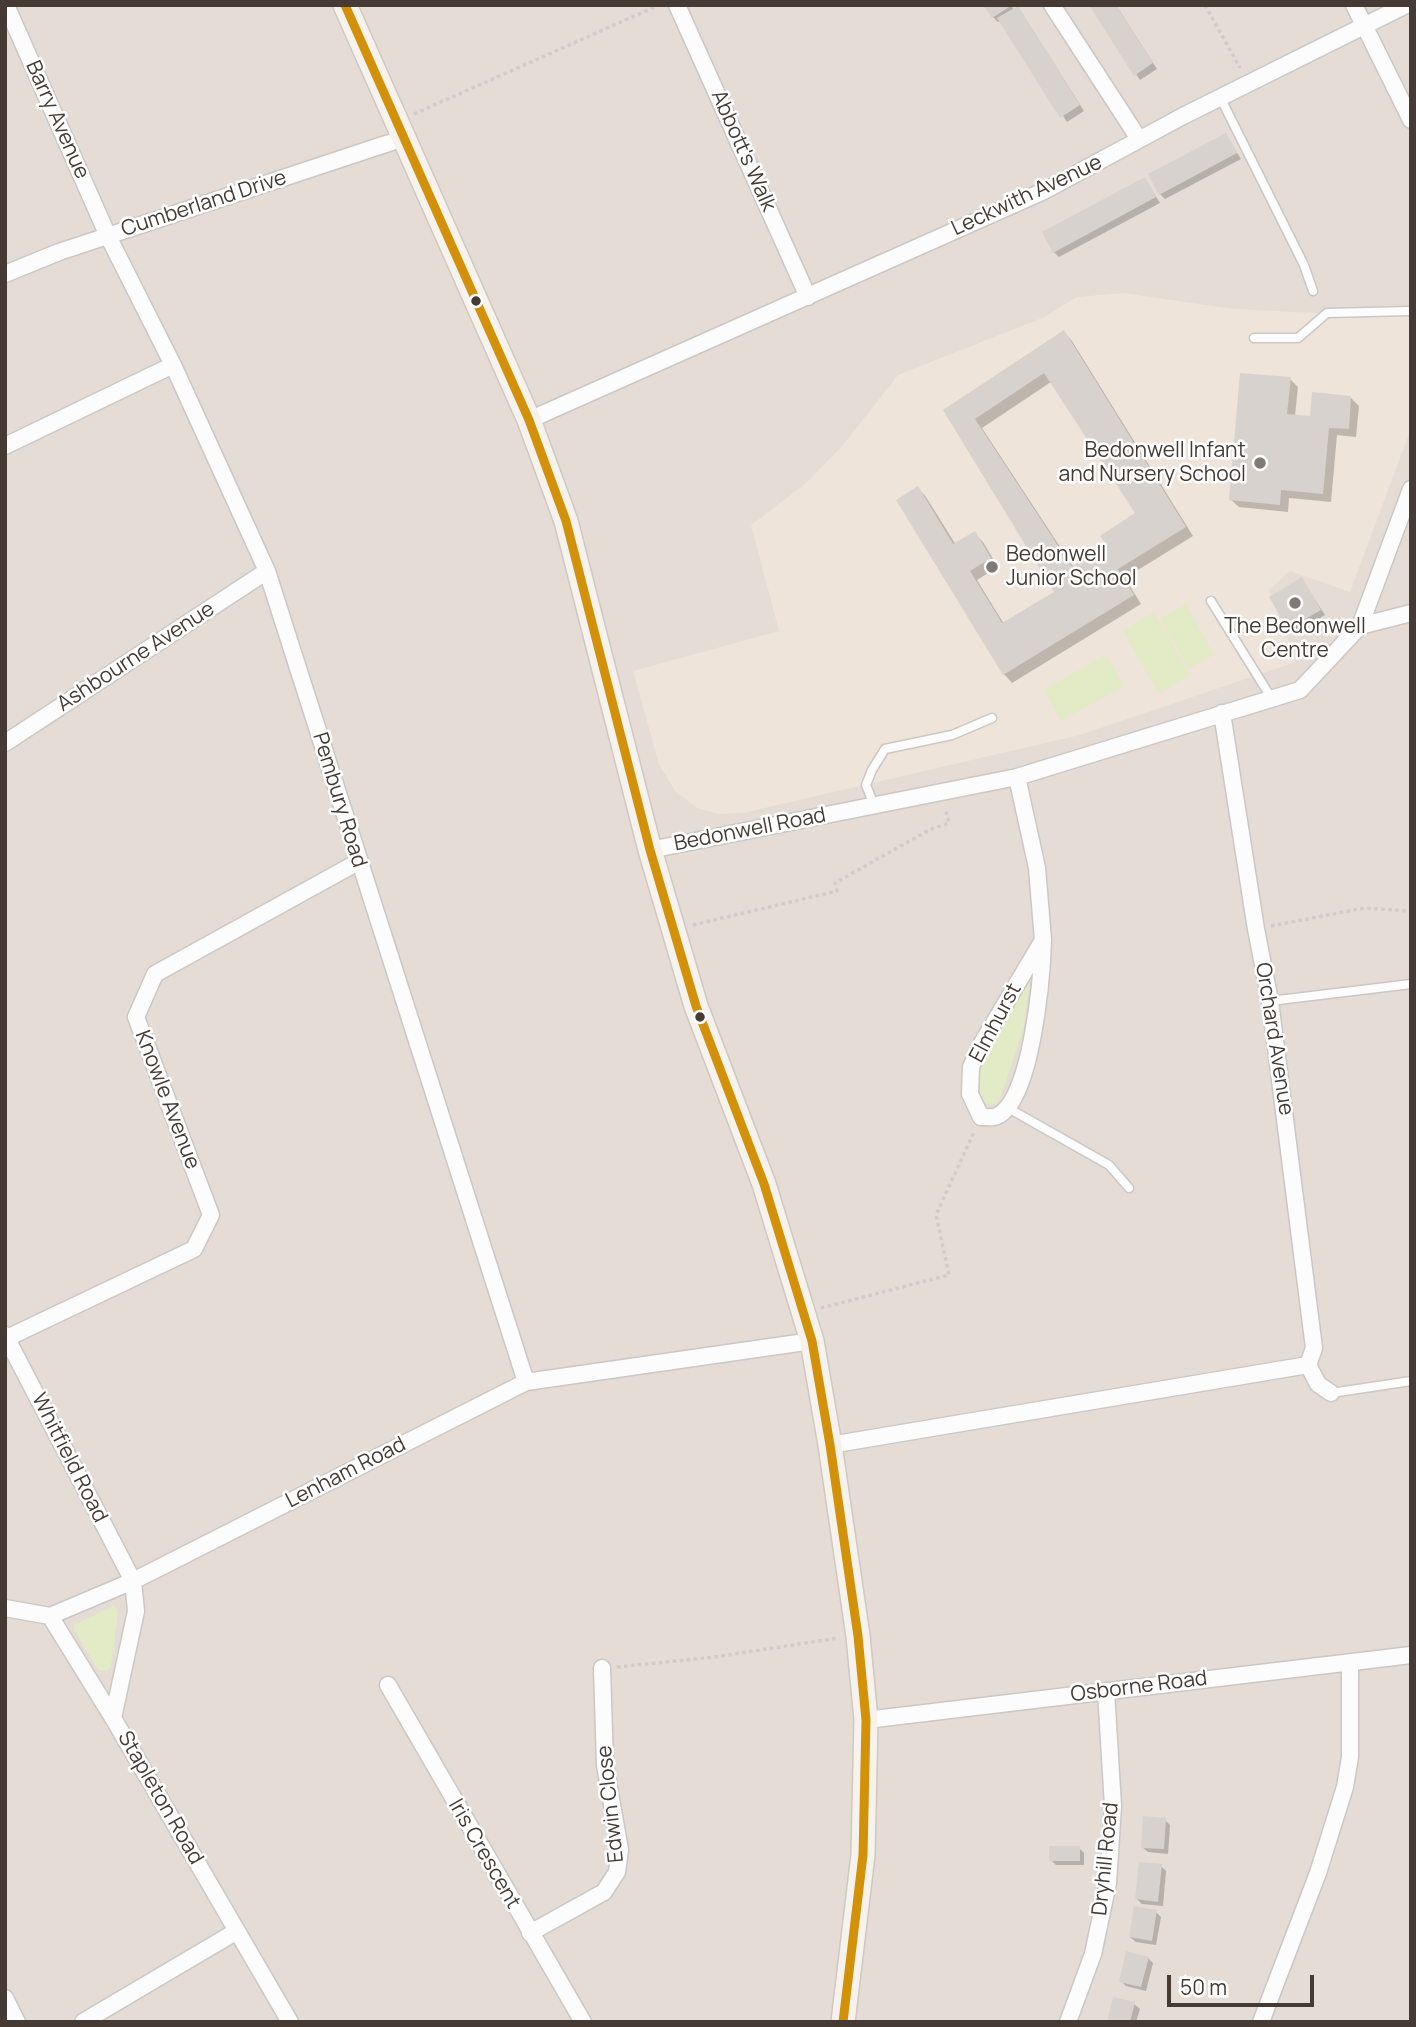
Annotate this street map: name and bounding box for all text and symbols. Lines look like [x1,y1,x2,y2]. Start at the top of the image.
street label: Barry Avenue [20,57,94,183]
street label: Abbott's Walk [705,87,781,215]
street label: Leckwith Avenue [948,150,1106,242]
street label: Cumberland Drive [118,165,290,243]
unlabelled marker [469,294,483,308]
place label: Bedonwell Infant and Nursery School [1058,438,1246,488]
marker: Bedonwell Infant and Nursery School [1252,455,1268,471]
place label: Bedonwell Junior School [1006,542,1137,592]
marker: Bedonwell Junior School [984,559,1000,575]
marker: The Bedonwell Centre [1287,595,1303,611]
street label: Ashbourne Avenue [53,597,219,717]
place label: The Bedonwell Centre [1224,614,1366,664]
street label: Pembury Road [307,729,371,871]
street label: Bedonwell Road [672,803,828,857]
street label: Orchard Avenue [1249,961,1299,1117]
street label: Elmhurst [965,979,1027,1067]
unlabelled marker [693,1010,707,1024]
street label: Knowle Avenue [129,1027,205,1173]
street label: Whitfield Road [26,1389,112,1527]
street label: Lenham Road [282,1432,410,1514]
street label: Osborne Road [1069,1666,1209,1708]
street label: Stapleton Road [112,1727,208,1869]
street label: Edwin Close [592,1744,630,1864]
street label: Iris Crescent [442,1795,526,1913]
street label: Dryhill Road [1088,1801,1124,1917]
scale bar [1171,1960,1318,2004]
text: 50 m [1180,1973,1227,2001]

